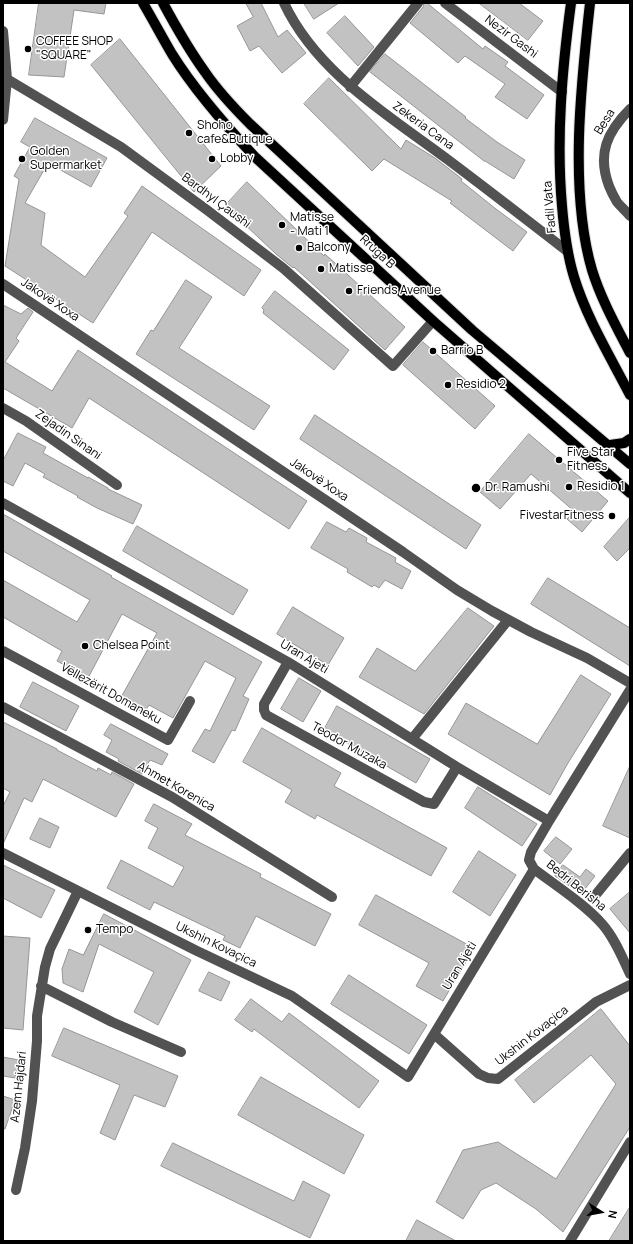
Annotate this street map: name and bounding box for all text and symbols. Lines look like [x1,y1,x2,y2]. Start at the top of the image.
street label: Nezir Gashi [482,12,540,62]
place label: COFFEE SHOP "SQUARE" [36,35,113,63]
marker: COFFEE SHOP "SQUARE" [23,44,33,54]
street label: Zekeria Cana [389,99,457,153]
street label: Besa [592,107,618,137]
place label: Shoho cafe&Butique [197,119,272,147]
marker: Shoho cafe&Butique [184,128,194,138]
place label: Golden Supermarket [30,145,102,173]
place label: Lobby [220,152,253,166]
marker: Golden Supermarket [17,154,27,164]
marker: Lobby [207,154,217,164]
street label: Bardhyl Çaushi [179,170,253,232]
street label: Fadil Vata [541,180,559,234]
place label: Matisse - Mati 1 [290,211,334,239]
marker: Matisse - Mati 1 [277,220,287,230]
street label: Rruga B [357,232,397,272]
place label: Balcony [307,241,351,255]
marker: Balcony [294,243,304,253]
place label: Matisse [329,262,373,276]
marker: Matisse [316,264,326,274]
street label: Jakovë Xoxa [18,275,82,325]
place label: Friends Avenue [357,284,441,298]
marker: Friends Avenue [344,286,354,296]
place label: Barrio B [441,344,483,358]
marker: Barrio B [428,346,438,356]
place label: Residio 2 [456,378,506,392]
marker: Residio 2 [443,380,453,390]
street label: Zejadin Sinani [32,407,104,463]
place label: Five Star Fitness [567,446,614,474]
street label: Jakovë Xoxa [287,455,351,505]
marker: Five Star Fitness [554,455,564,465]
place label: Residio 1 [577,480,625,494]
place label: Dr. Ramushi [485,481,550,495]
marker: Dr. Ramushi [470,482,482,494]
marker: Residio 1 [564,482,574,492]
place label: FivestarFitness [520,509,604,523]
marker: FivestarFitness [607,511,617,521]
street label: Uran Ajeti [277,637,331,677]
place label: Chelsea Point [93,639,170,653]
marker: Chelsea Point [80,641,90,651]
street label: Vëllezërit Domaneku [58,660,164,728]
street label: Teodor Muzaka [309,719,389,773]
street label: Ahmet Korenica [135,759,217,815]
street label: Bedri Berisha [543,858,609,914]
street label: Ukshin Kovaçica [173,919,259,971]
place label: Tempo [96,923,133,937]
marker: Tempo [83,925,93,935]
street label: Uran Ajeti [440,939,480,993]
street label: Ukshin Kovaçica [493,1003,571,1069]
street label: Azem Hajdari [8,1051,30,1123]
north arrow [581,1192,621,1232]
text: N [605,1209,621,1220]

